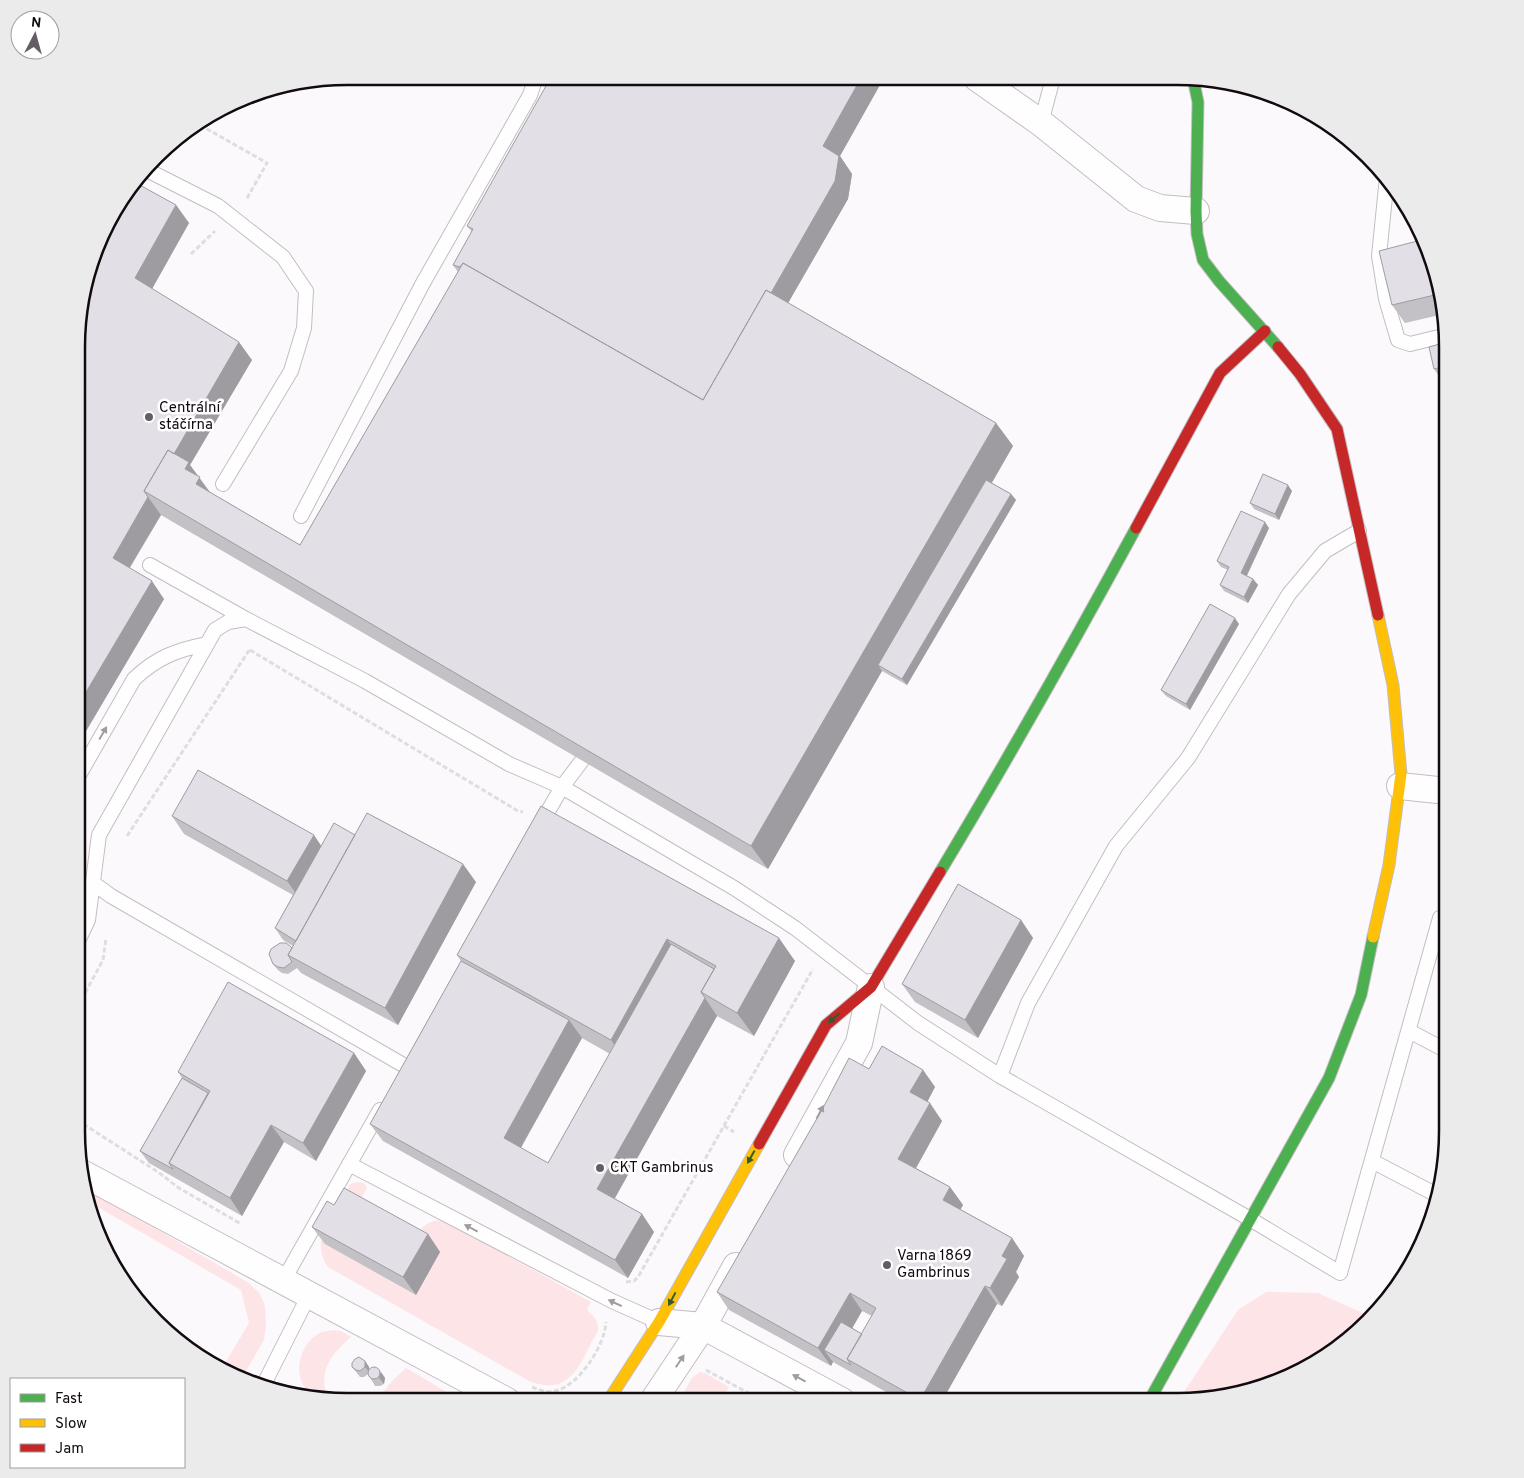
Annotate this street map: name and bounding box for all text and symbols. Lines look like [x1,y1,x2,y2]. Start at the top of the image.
north arrow [10,10,60,60]
text: N [30,15,42,33]
place label: Centrální stáčírna [159,399,221,435]
marker: Centrální stáčírna [143,411,155,423]
one-way arrow [99,725,107,740]
one-way arrow [829,1012,841,1024]
one-way arrow [815,1106,824,1119]
one-way arrow [747,1151,756,1164]
place label: CKT Gambrinus [610,1159,714,1178]
marker: CKT Gambrinus [594,1162,606,1174]
one-way arrow [463,1224,478,1232]
place label: Varna 1869 Gambrinus [897,1247,972,1283]
marker: Varna 1869 Gambrinus [881,1259,893,1271]
one-way arrow [668,1292,676,1306]
one-way arrow [608,1298,622,1306]
one-way arrow [676,1354,685,1368]
one-way arrow [792,1374,806,1382]
legend [10,1378,185,1468]
text: Fast [55,1390,83,1409]
text: Slow [55,1415,87,1434]
text: Jam [55,1440,84,1459]

